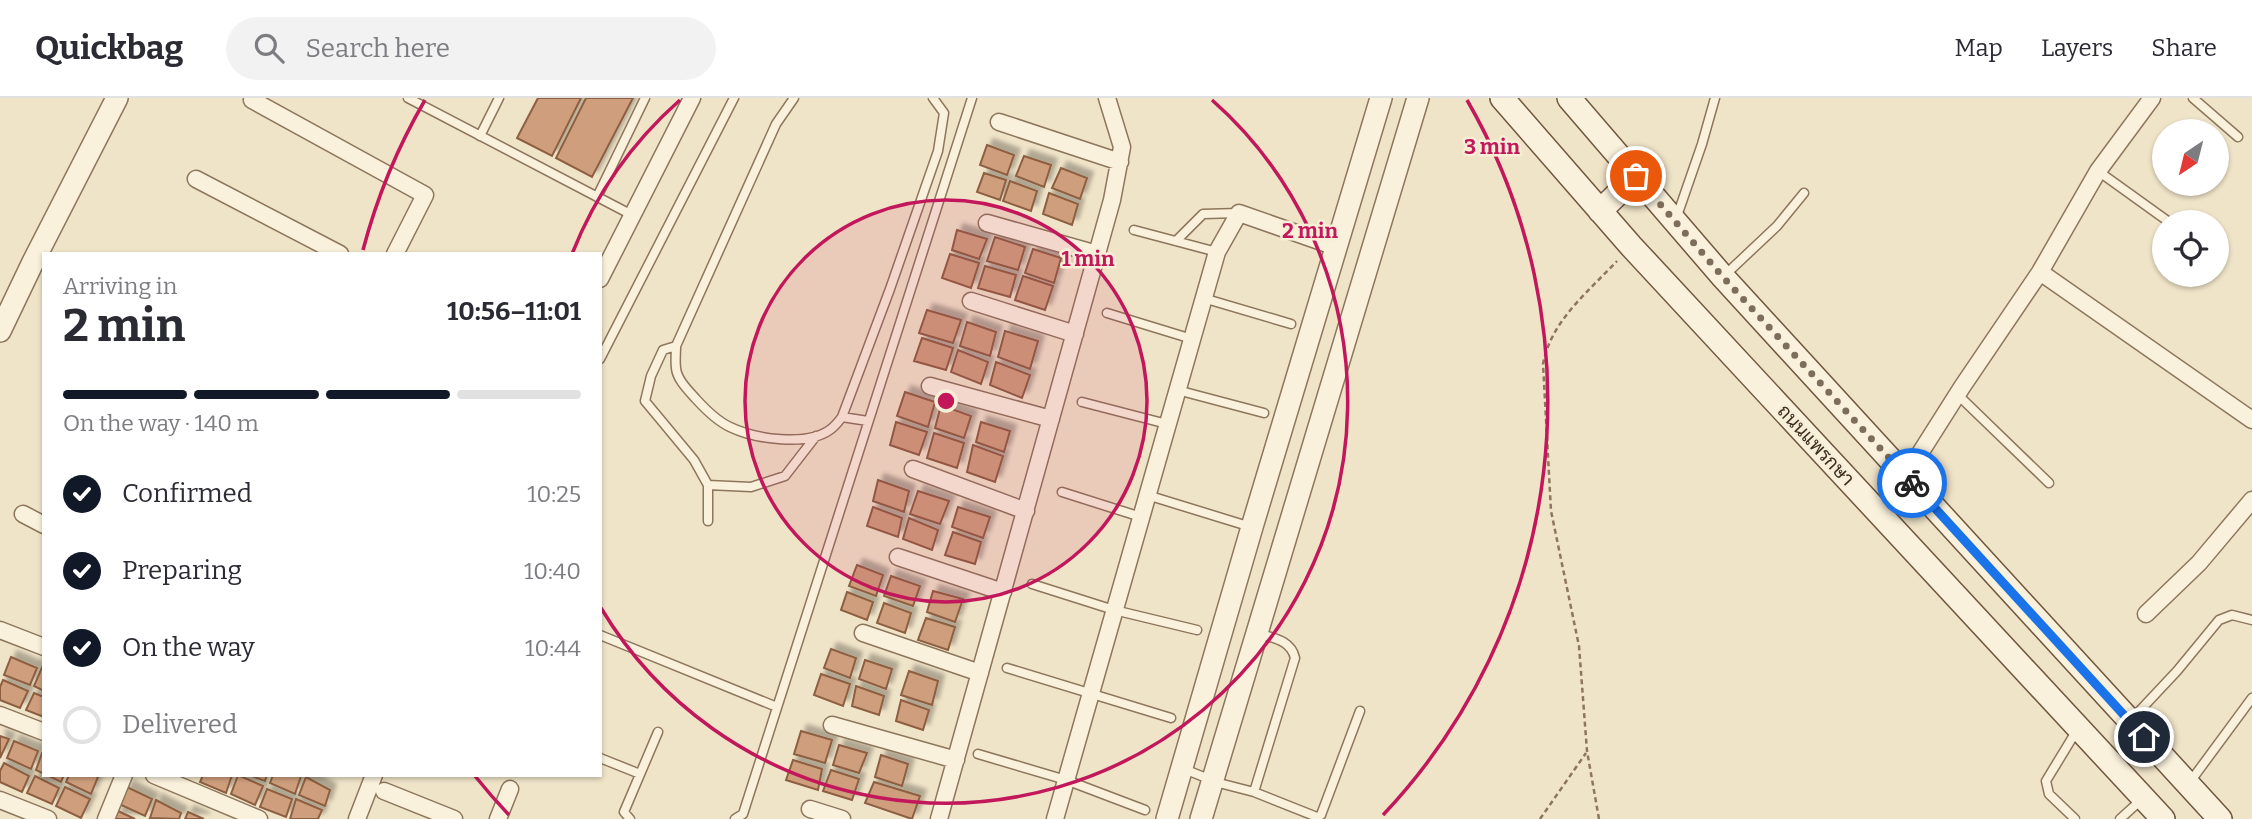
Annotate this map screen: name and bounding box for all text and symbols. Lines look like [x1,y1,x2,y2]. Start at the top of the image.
search box [226,17,716,80]
text: Quickbag [35,28,184,68]
icon: search [250,29,288,67]
text: Search here [306,33,450,64]
text: Map [1955,34,2003,62]
text: Layers [2041,34,2113,62]
text: Share [2151,34,2217,62]
north arrow [2152,119,2230,196]
map controls [2152,119,2229,287]
text: 3 min [1464,134,1521,160]
pin [1606,146,1666,206]
icon: bag [1617,157,1655,195]
button: locate [2152,210,2229,287]
text: 2 min [1282,218,1338,244]
text: 1 min [1061,246,1115,272]
text: Arriving in [63,272,177,300]
text: 10:56–11:01 [447,296,581,327]
text: 2 min [63,298,185,353]
centre of rings [934,389,958,413]
street label: ถนนแพรกษา [1773,400,1859,490]
text: On the way · 140 m [63,409,259,437]
courier [1877,448,1947,518]
icon: bike [1893,464,1931,502]
icon: check [63,475,101,513]
text: Confirmed [122,478,252,509]
text: 10:25 [527,480,581,508]
icon: check [63,552,101,590]
text: Preparing [122,555,242,586]
text: 10:40 [524,557,581,585]
icon: check [63,629,101,667]
text: On the way [122,632,255,663]
text: 10:44 [525,634,581,662]
pin [2114,707,2174,767]
text: Delivered [122,709,237,740]
icon: home [2125,718,2163,756]

